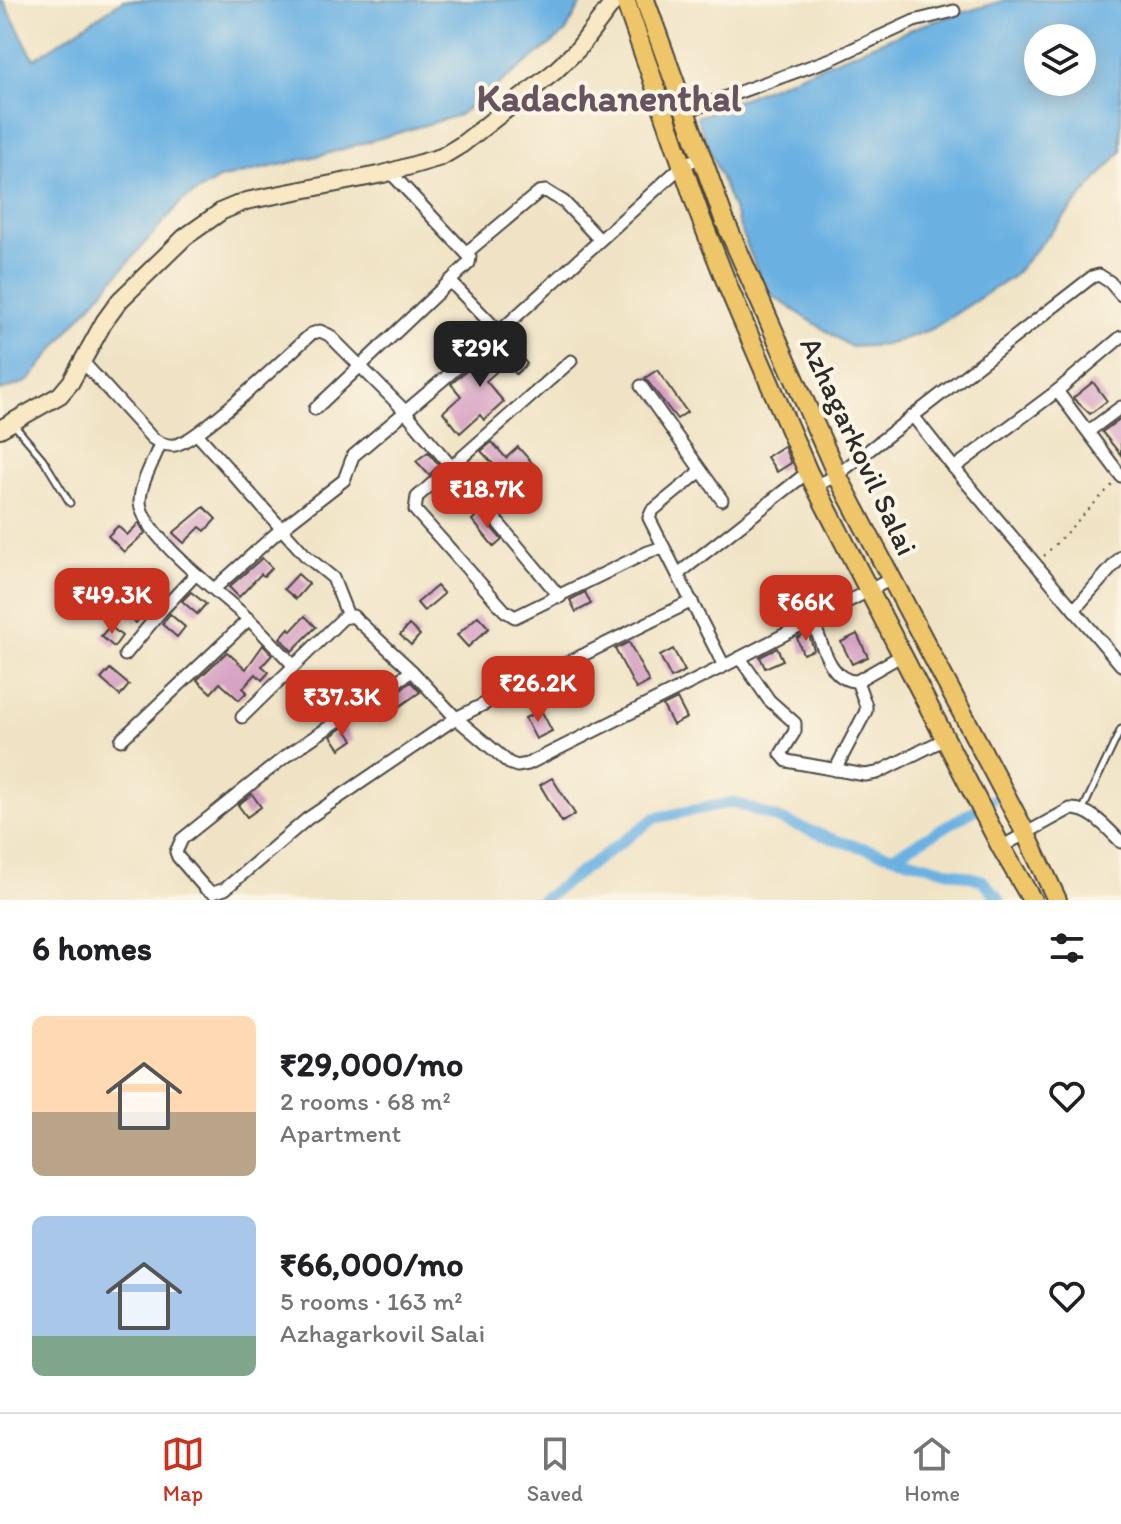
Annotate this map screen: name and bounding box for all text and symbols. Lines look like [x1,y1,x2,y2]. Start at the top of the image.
map controls [1024,24,1096,96]
button: layers [1024,24,1096,96]
district label: Kadachanenthal [476,75,742,121]
pin: ₹29K [433,321,527,389]
text: ₹29K [452,331,508,363]
street label: Azhagarkovil Salai [792,331,926,561]
pin: ₹18.7K [422,462,552,530]
text: ₹18.7K [450,472,524,504]
pin: ₹49.3K [47,568,177,636]
pin: ₹66K [759,575,853,643]
text: ₹49.3K [72,578,152,610]
text: ₹66K [778,585,834,617]
pin: ₹26.2K [473,656,603,724]
text: ₹26.2K [500,666,576,698]
pin: ₹37.3K [277,670,407,738]
text: ₹37.3K [304,680,380,712]
icon: filters [1045,926,1089,970]
text: 6 homes [32,928,152,969]
text: ₹29,000/mo [280,1044,463,1085]
icon: home [96,1048,192,1144]
icon: heart [1045,1074,1089,1118]
text: 2 rooms · 68 m² [280,1085,451,1117]
text: Apartment [280,1117,401,1149]
text: ₹66,000/mo [280,1244,464,1285]
icon: home [96,1248,192,1344]
icon: heart [1045,1274,1089,1318]
text: 5 rooms · 163 m² [280,1285,463,1317]
text: Azhagarkovil Salai [280,1317,485,1349]
tab: Map [161,1432,205,1507]
tab: Saved [527,1432,583,1507]
tab: Home [905,1432,960,1507]

